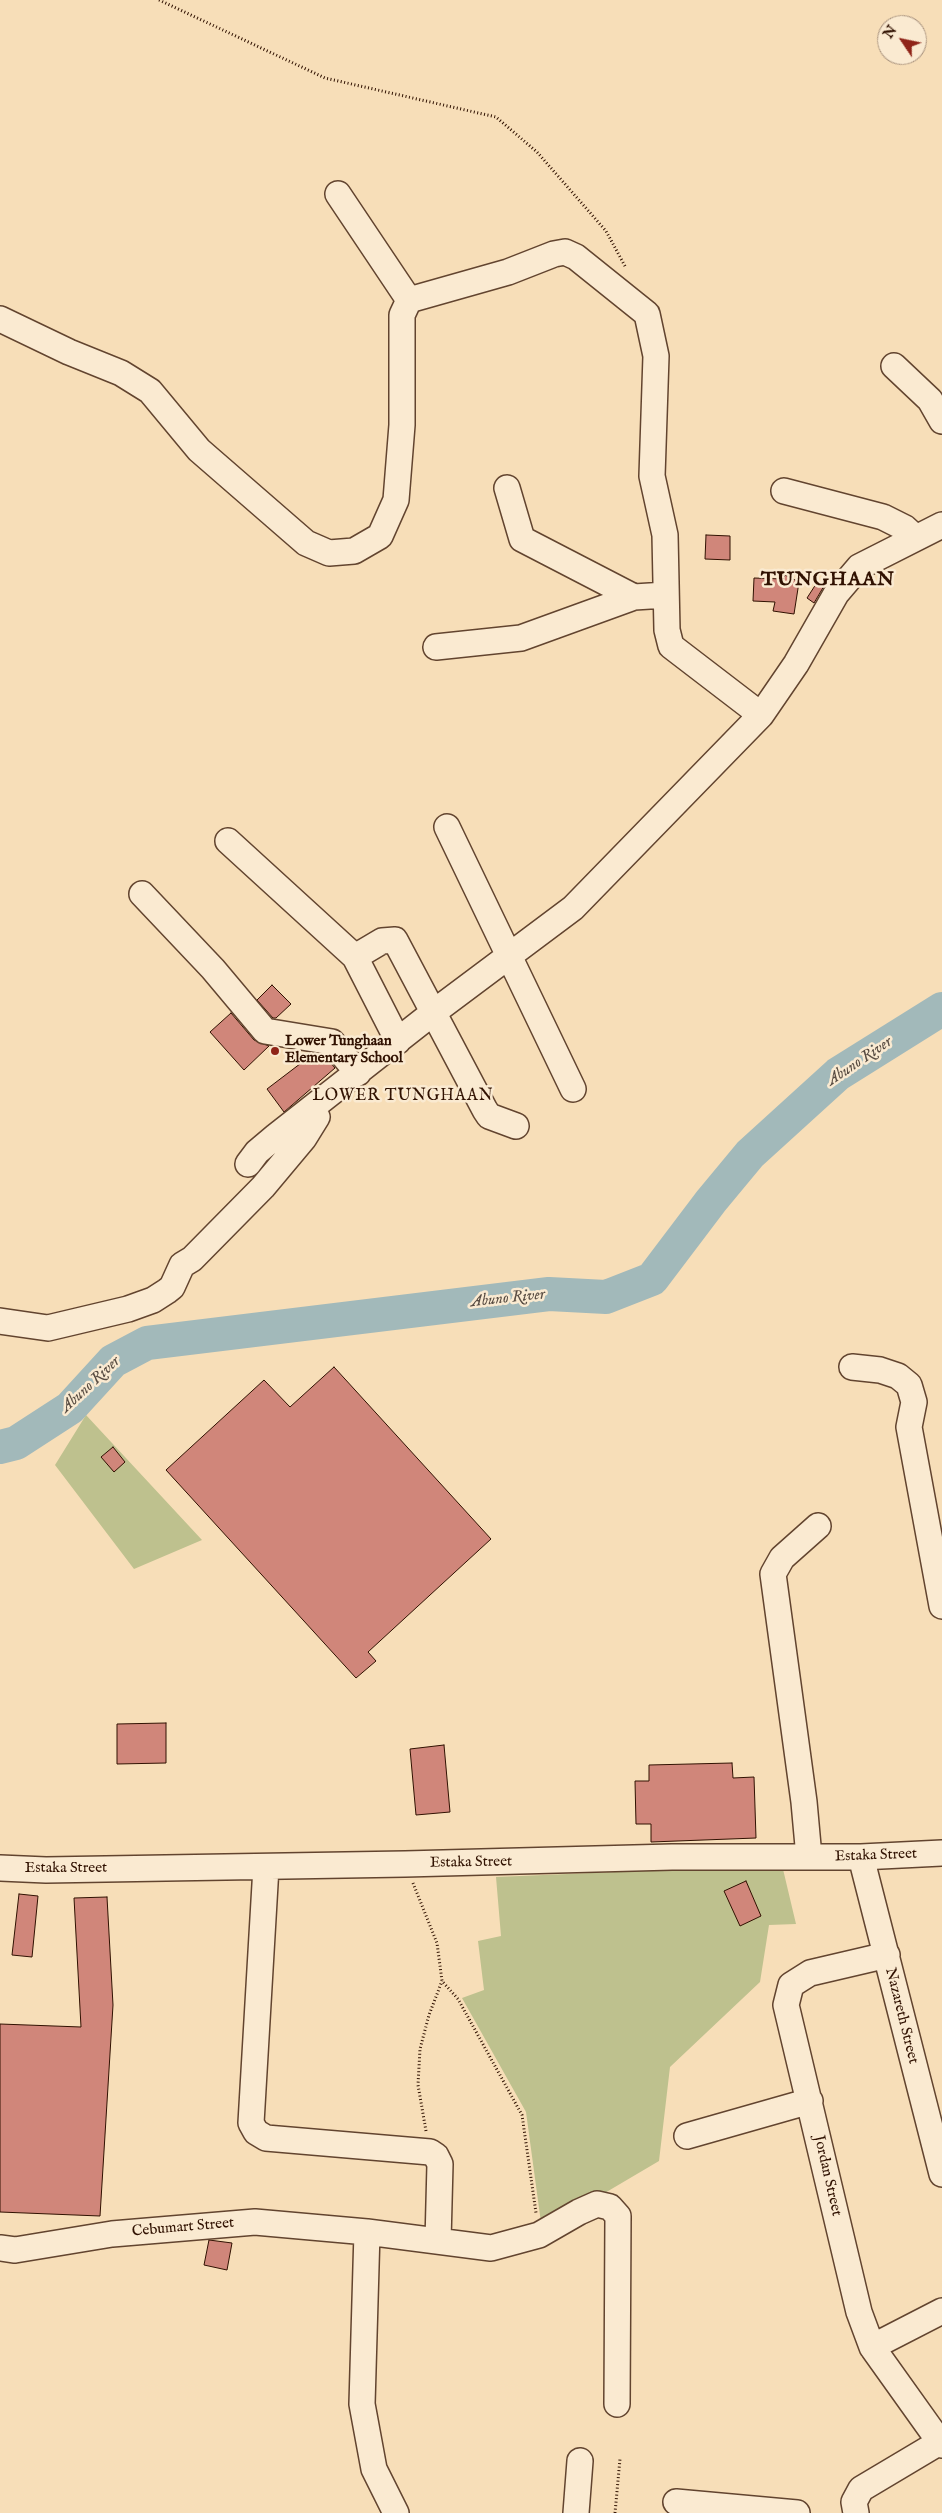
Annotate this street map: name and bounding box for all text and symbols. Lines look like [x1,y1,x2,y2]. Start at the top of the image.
north arrow [877,15,927,65]
text: N [880,22,901,42]
district label: TUNGHAAN [760,569,896,593]
place label: Lower Tunghaan Elementary School [285,1033,403,1068]
water label: Abuno River [824,1033,896,1091]
marker: Lower Tunghaan Elementary School [269,1045,281,1057]
district label: LOWER TUNGHAAN [311,1087,495,1107]
water label: Abuno River [470,1286,546,1312]
water label: Abuno River [57,1353,125,1417]
street label: Estaka Street [835,1846,917,1866]
street label: Estaka Street [430,1853,512,1873]
street label: Estaka Street [25,1860,107,1878]
street label: Nazareth Street [880,1966,922,2066]
street label: Jordan Street [809,2134,845,2218]
street label: Cebumart Street [131,2215,235,2241]

